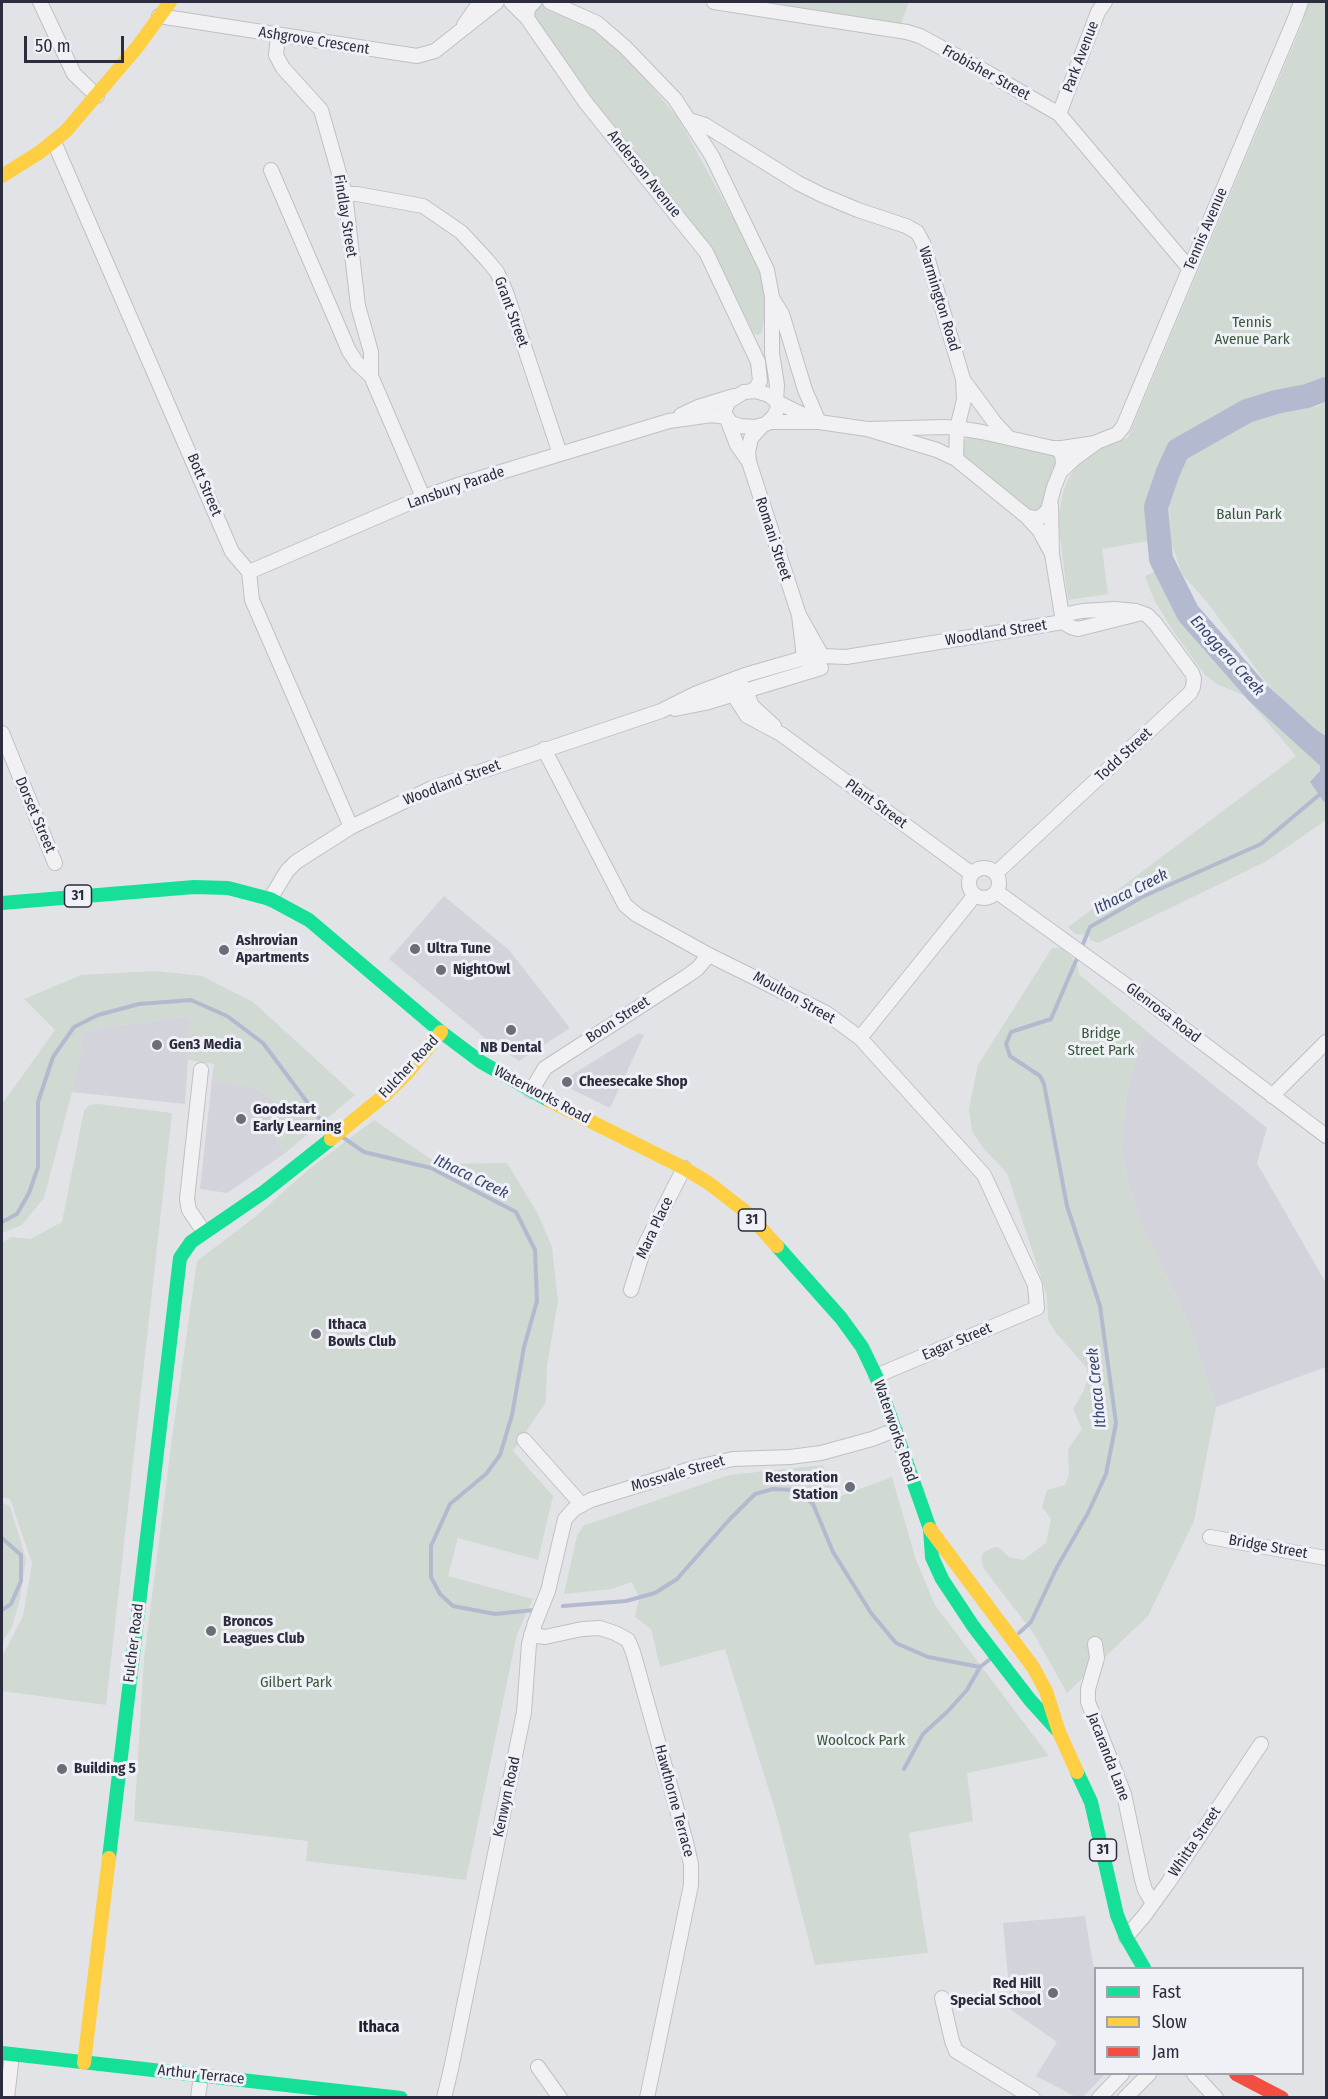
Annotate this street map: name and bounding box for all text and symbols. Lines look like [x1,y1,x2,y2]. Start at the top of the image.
street label: Park Avenue [1059,19,1103,95]
street label: Ashgrove Crescent [257,23,371,59]
scale bar [27,24,128,62]
text: 50 m [35,35,71,57]
street label: Frobisher Street [939,41,1033,105]
street label: Anderson Avenue [603,127,685,221]
street label: Findlay Street [330,173,360,259]
street label: Tennis Avenue [1180,185,1232,273]
street label: Warmington Road [914,244,964,354]
street label: Grant Street [490,274,532,350]
park label: Tennis Avenue Park [1214,314,1290,349]
street label: Bott Street [183,451,225,519]
street label: Lansbury Parade [405,463,507,513]
street label: Romani Street [751,495,795,583]
park label: Balun Park [1216,506,1282,524]
water label: Enoggera Creek [1186,612,1268,700]
street label: Woodland Street [944,616,1048,650]
street label: Todd Street [1092,724,1156,786]
street label: Woodland Street [401,756,503,810]
street label: Dorset Street [11,774,59,856]
street label: Plant Street [842,776,910,832]
water label: Ithaca Creek [1091,865,1171,919]
road number: 31 [64,885,92,907]
place label: Ashrovian Apartments [236,932,309,967]
place label: Ultra Tune [427,940,491,958]
marker: Ultra Tune [408,942,422,956]
marker: Ashrovian Apartments [217,943,231,957]
place label: NightOwl [453,961,510,979]
marker: NightOwl [434,963,448,977]
street label: Moulton Street [750,968,838,1028]
street label: Glenrosa Road [1122,979,1204,1047]
street label: Boon Street [583,993,653,1047]
marker: NB Dental [504,1023,518,1037]
park label: Bridge Street Park [1067,1025,1135,1060]
street label: Fulcher Road [375,1032,443,1102]
place label: Gen3 Media [169,1036,241,1054]
marker: Gen3 Media [150,1038,164,1052]
place label: NB Dental [480,1039,542,1057]
street label: Waterworks Road [491,1062,593,1128]
place label: Cheesecake Shop [579,1073,688,1091]
marker: Cheesecake Shop [560,1075,574,1089]
place label: Goodstart Early Learning [253,1101,341,1136]
marker: Goodstart Early Learning [234,1112,248,1126]
water label: Ithaca Creek [431,1151,511,1203]
street label: Mara Place [633,1194,677,1262]
road number: 31 [738,1209,766,1231]
place label: Ithaca Bowls Club [328,1316,396,1351]
street label: Eagar Street [920,1319,994,1365]
marker: Ithaca Bowls Club [309,1327,323,1341]
water label: Ithaca Creek [1083,1347,1111,1429]
street label: Waterworks Road [869,1378,921,1484]
street label: Mossvale Street [629,1452,727,1496]
place label: Restoration Station [765,1469,838,1504]
marker: Restoration Station [843,1480,857,1494]
street label: Bridge Street [1227,1531,1309,1563]
street label: Fulcher Road [120,1603,148,1683]
place label: Broncos Leagues Club [223,1613,305,1648]
marker: Broncos Leagues Club [204,1624,218,1638]
park label: Gilbert Park [260,1674,332,1692]
street label: Jacaranda Lane [1083,1710,1133,1804]
park label: Woolcock Park [817,1732,905,1750]
street label: Hawthorne Terrace [650,1743,698,1859]
street label: Kenwyn Road [490,1755,524,1839]
place label: Building 5 [74,1760,136,1778]
marker: Building 5 [55,1762,69,1776]
street label: Whitta Street [1165,1804,1225,1880]
road number: 31 [1090,1839,1116,1861]
legend [1094,1967,1304,2075]
place label: Red Hill Special School [950,1975,1041,2010]
text: Fast [1152,1981,1181,2003]
marker: Red Hill Special School [1046,1986,1060,2000]
text: Slow [1152,2011,1187,2033]
district label: Ithaca [358,2018,400,2038]
text: Jam [1152,2041,1180,2063]
street label: Arthur Terrace [157,2062,245,2088]

